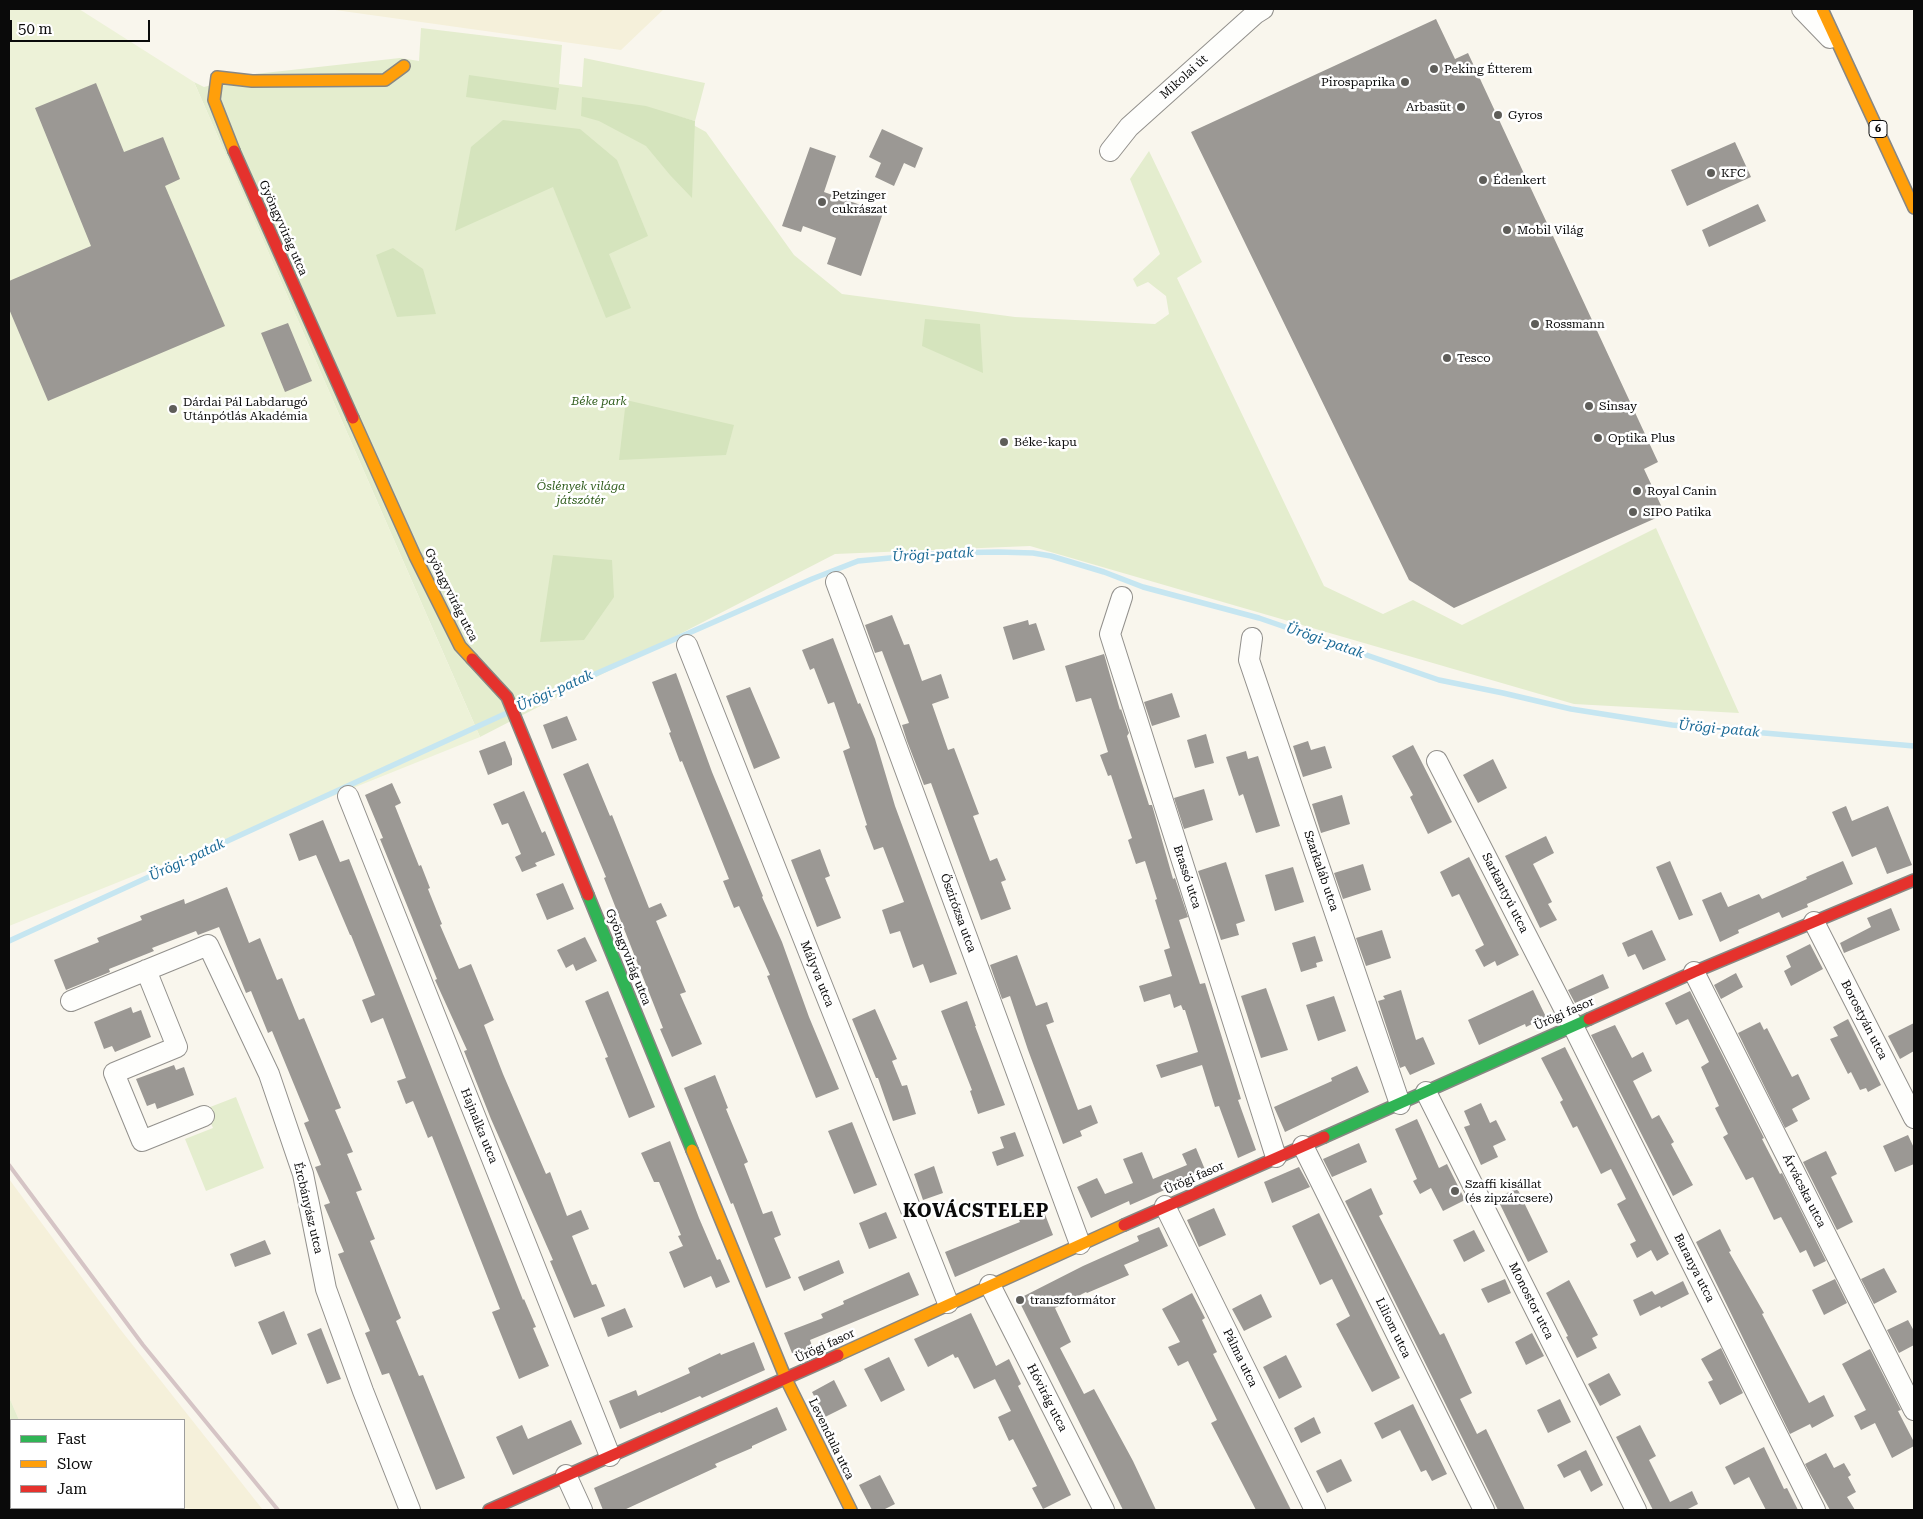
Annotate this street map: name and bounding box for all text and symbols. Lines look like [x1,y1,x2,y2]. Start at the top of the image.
scale bar [12,10,152,42]
text: 50 m [18,20,52,38]
street label: Mikolai út [1157,52,1211,102]
place label: Peking Étterem [1444,62,1533,76]
marker: Peking Étterem [1428,63,1440,75]
place label: Pirospaprika [1321,75,1395,89]
marker: Pirospaprika [1399,76,1411,88]
place label: Arbasüt [1406,100,1451,114]
marker: Arbasüt [1455,101,1467,113]
place label: Gyros [1508,108,1542,122]
marker: Gyros [1492,109,1504,121]
road number: 6 [1869,120,1887,138]
place label: KFC [1721,166,1745,180]
marker: KFC [1705,167,1717,179]
place label: Édenkert [1493,173,1546,187]
marker: Édenkert [1477,174,1489,186]
street label: Gyöngyvirág utca [256,178,310,278]
place label: Petzinger cukrászat [832,188,887,216]
marker: Petzinger cukrászat [816,196,828,208]
place label: Mobil Világ [1517,223,1583,237]
marker: Mobil Világ [1501,224,1513,236]
place label: Rossmann [1545,317,1605,331]
marker: Rossmann [1529,318,1541,330]
place label: Tesco [1457,351,1491,365]
marker: Tesco [1441,352,1453,364]
park label: Béke park [571,394,627,408]
place label: Dárdai Pál Labdarugó Utánpótlás Akadémia [183,395,308,423]
place label: Sinsay [1599,399,1637,413]
marker: Sinsay [1583,400,1595,412]
marker: Dárdai Pál Labdarugó Utánpótlás Akadémia [167,403,179,415]
place label: Optika Plus [1608,431,1675,445]
marker: Optika Plus [1592,432,1604,444]
place label: Béke-kapu [1014,435,1077,449]
marker: Béke-kapu [998,436,1010,448]
park label: Őslények világa játszótér [537,479,625,507]
place label: Royal Canin [1647,484,1717,498]
marker: Royal Canin [1631,485,1643,497]
place label: SIPO Patika [1643,505,1711,519]
marker: SIPO Patika [1627,506,1639,518]
water label: Ürögi-patak [892,544,974,566]
street label: Gyöngyvirág utca [421,546,481,644]
water label: Ürögi-patak [1284,620,1366,662]
water label: Ürögi-patak [514,667,596,715]
water label: Ürögi-patak [1678,717,1760,741]
street label: Szarkaláb utca [1300,829,1342,913]
water label: Ürögi-patak [146,835,228,885]
street label: Brassó utca [1170,843,1204,911]
street label: Sarkantyú utca [1479,851,1531,935]
street label: Őszirózsa utca [937,872,979,954]
street label: Gyöngyvirág utca [602,907,654,1007]
street label: Mályva utca [797,939,837,1009]
street label: Borostyán utca [1838,978,1890,1062]
street label: Ürögi fasor [1532,994,1596,1034]
street label: Hajnalka utca [457,1086,501,1166]
street label: Árvácska utca [1779,1152,1829,1230]
street label: Ürögi fasor [1162,1158,1226,1198]
street label: Ércbányász utca [290,1161,326,1255]
place label: Szaffi kisállat (és zipzárcsere) [1465,1177,1553,1205]
marker: Szaffi kisállat (és zipzárcsere) [1449,1185,1461,1197]
district label: KOVÁCSTELEP [902,1201,1050,1223]
street label: Baranya utca [1671,1231,1717,1305]
street label: Monostor utca [1505,1260,1557,1342]
place label: transzformátor [1030,1293,1116,1307]
marker: transzformátor [1014,1294,1026,1306]
street label: Liliom utca [1372,1296,1414,1360]
street label: Ürögi fasor [793,1326,857,1366]
street label: Pálma utca [1220,1326,1260,1390]
street label: Hóvirág utca [1024,1362,1070,1434]
street label: Levendula utca [805,1396,857,1482]
legend [10,1419,185,1509]
text: Fast [57,1430,86,1448]
text: Slow [57,1455,92,1473]
text: Jam [57,1480,87,1498]

